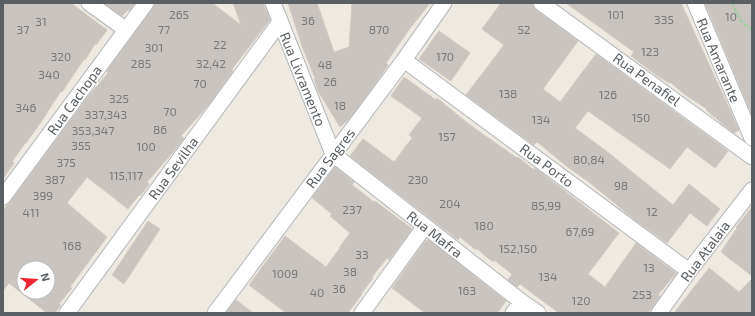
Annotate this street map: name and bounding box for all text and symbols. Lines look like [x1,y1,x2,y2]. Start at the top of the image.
house number: 265 [169,7,189,21]
house number: 101 [608,7,624,21]
house number: 10 [725,9,737,23]
house number: 335 [654,12,674,26]
house number: 36 [301,13,315,27]
house number: 31 [35,14,47,28]
street label: Rua Amarante [694,15,744,105]
house number: 37 [17,22,29,36]
house number: 77 [158,22,170,36]
house number: 870 [369,22,389,36]
house number: 52 [517,22,531,36]
street label: Rua Livramento [276,29,330,129]
house number: 22 [213,37,227,51]
house number: 301 [145,40,163,54]
house number: 123 [641,44,659,58]
house number: 320 [51,49,71,63]
house number: 170 [436,49,454,63]
street label: Rua Penafiel [610,49,685,110]
house number: 285 [131,56,151,70]
house number: 32,42 [196,56,226,70]
house number: 48 [318,57,332,71]
street label: Rua Cachopa [43,62,105,138]
house number: 340 [38,67,60,81]
house number: 26 [323,74,337,88]
house number: 70 [193,76,207,90]
house number: 138 [499,86,517,100]
house number: 126 [599,87,617,101]
house number: 325 [109,91,129,105]
house number: 18 [334,98,346,112]
house number: 346 [16,100,37,114]
house number: 70 [163,104,177,118]
house number: 337,343 [85,107,127,121]
house number: 150 [632,110,650,124]
house number: 134 [532,112,550,126]
house number: 86 [153,122,167,136]
house number: 353,347 [72,123,114,137]
street label: Rua Sagres [302,125,358,191]
house number: 157 [438,129,456,143]
street label: Rua Sevilha [144,133,202,203]
house number: 355 [71,138,91,152]
house number: 100 [136,139,156,153]
street label: Rua Porto [517,140,577,190]
house number: 80,84 [573,152,605,166]
house number: 375 [56,155,76,169]
house number: 115,117 [109,168,143,182]
house number: 387 [45,172,65,186]
house number: 230 [408,172,428,186]
house number: 98 [614,178,628,192]
house number: 399 [33,188,53,202]
house number: 204 [439,196,461,210]
house number: 85,99 [531,198,561,212]
house number: 237 [342,202,362,216]
house number: 12 [646,204,658,218]
house number: 411 [23,205,39,219]
street label: Rua Mafra [404,207,466,261]
street label: Rua Atalaia [677,217,733,285]
house number: 180 [474,218,494,232]
house number: 67,69 [566,224,595,238]
house number: 168 [63,238,81,252]
house number: 152,150 [499,241,537,255]
house number: 33 [355,247,369,261]
north arrow [16,260,56,300]
house number: 13 [643,260,655,274]
house number: 38 [343,264,357,278]
house number: 1009 [272,266,298,280]
house number: 134 [539,269,557,283]
text: N [39,271,53,283]
house number: 36 [332,281,346,295]
house number: 163 [458,283,476,297]
house number: 40 [310,285,324,299]
house number: 253 [632,287,652,301]
house number: 120 [572,293,590,307]

